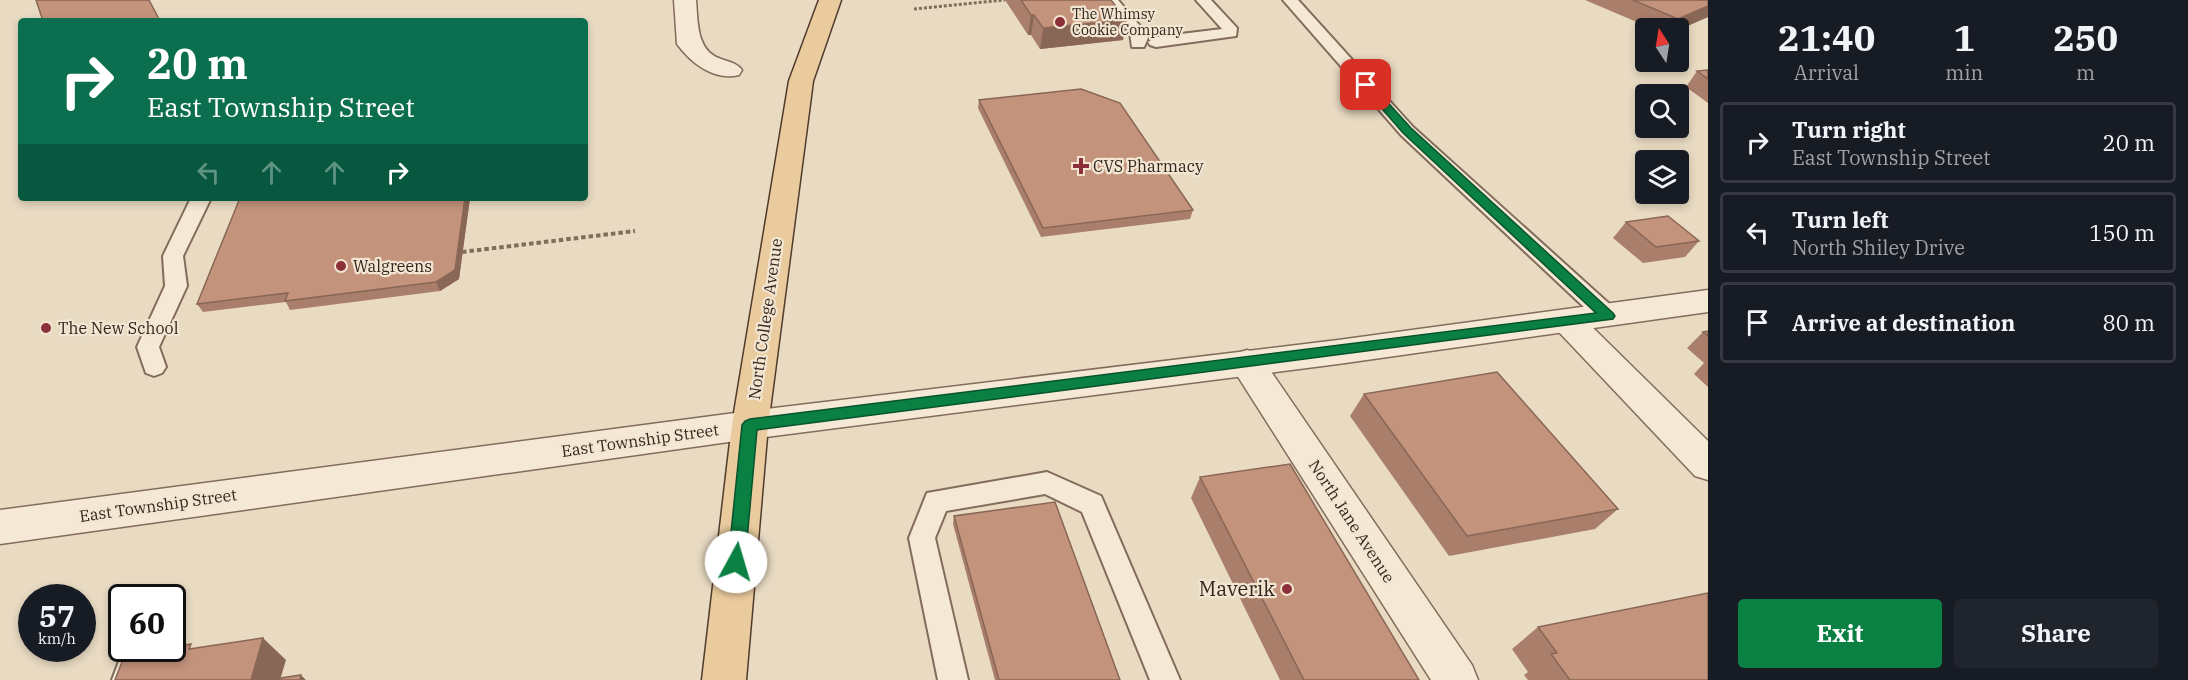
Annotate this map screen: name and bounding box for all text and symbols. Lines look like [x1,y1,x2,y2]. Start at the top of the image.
place label: The Whimsy Cookie Company [1072,5,1184,39]
text: 21:40 [1778,14,1875,61]
text: 1 [1953,14,1975,61]
text: 250 [2053,14,2118,61]
marker: The Whimsy Cookie Company [1053,15,1067,29]
north arrow [1635,18,1689,72]
map controls [1635,18,1689,204]
text: 20 m [147,36,248,91]
icon: right [48,42,126,120]
pin [1340,59,1391,110]
text: Arrival [1794,59,1859,86]
text: min [1945,59,1983,86]
text: m [2076,59,2095,86]
icon: arrive [1349,68,1382,101]
button: search [1635,84,1689,138]
text: East Township Street [147,89,415,124]
text: Turn right [1792,115,1906,144]
icon: right [1741,126,1774,159]
text: 20 m [2103,128,2155,157]
text: East Township Street [1792,144,1990,171]
button: layers [1635,150,1689,204]
icon: left [192,156,225,189]
icon: ahead [255,156,288,189]
icon: ahead [318,156,351,189]
icon: right [381,156,414,189]
place label: CVS Pharmacy [1093,156,1204,176]
marker: CVS Pharmacy [1074,159,1088,173]
text: Turn left [1792,205,1888,234]
icon: left [1741,216,1774,249]
text: 150 m [2089,218,2155,247]
text: North Shiley Drive [1792,234,1965,261]
street label: North College Avenue [744,237,786,401]
place label: Walgreens [353,256,432,276]
marker: Walgreens [334,259,348,273]
icon: arrive [1741,306,1774,339]
text: Arrive at destination [1792,308,2015,337]
text: 80 m [2103,308,2155,337]
place label: The New School [58,318,179,338]
marker: The New School [39,321,53,335]
street label: East Township Street [560,419,720,461]
street label: North Jane Avenue [1305,456,1399,586]
street label: East Township Street [78,484,238,526]
position arrow [704,530,768,594]
place label: Maverik [1199,575,1275,602]
marker: Maverik [1280,582,1294,596]
speed limit sign: 60 [108,584,186,662]
text: 57 [39,596,75,635]
button: Exit [1738,599,1942,668]
button: Share [1954,599,2158,668]
text: km/h [38,629,76,648]

